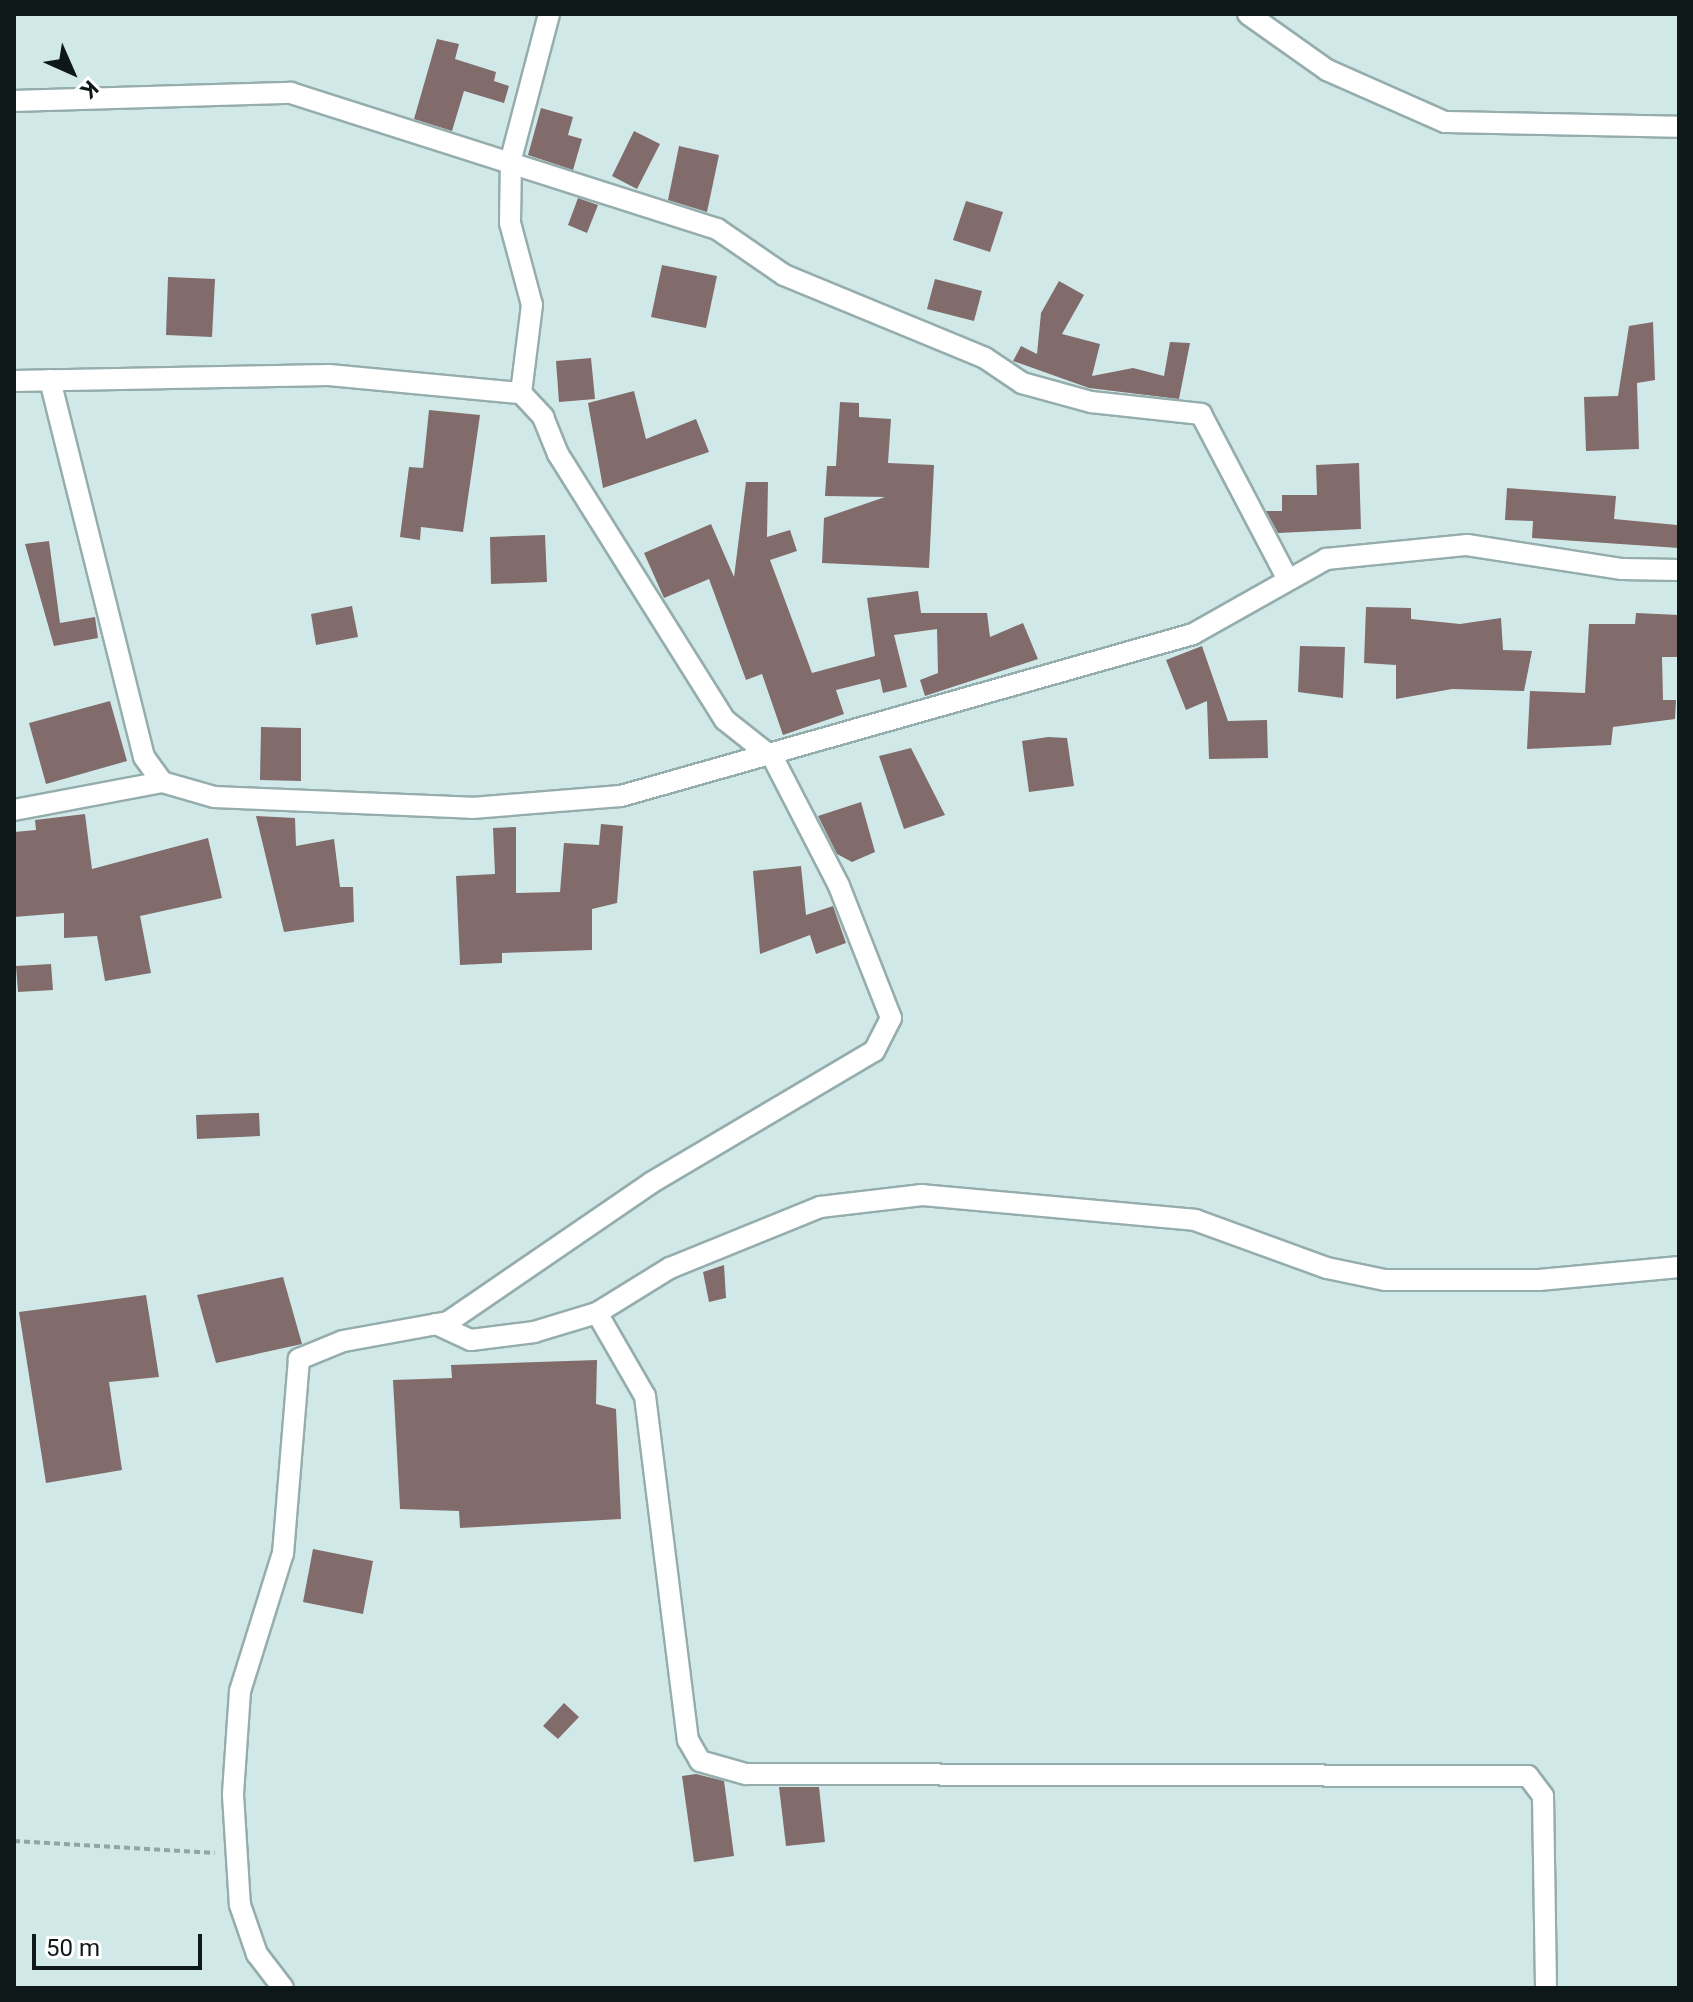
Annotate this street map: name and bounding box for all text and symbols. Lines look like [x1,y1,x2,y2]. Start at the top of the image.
north arrow [32,32,112,112]
text: K [76,76,103,103]
scale bar [36,1918,206,1968]
text: 50 m [46,1934,100,1962]

